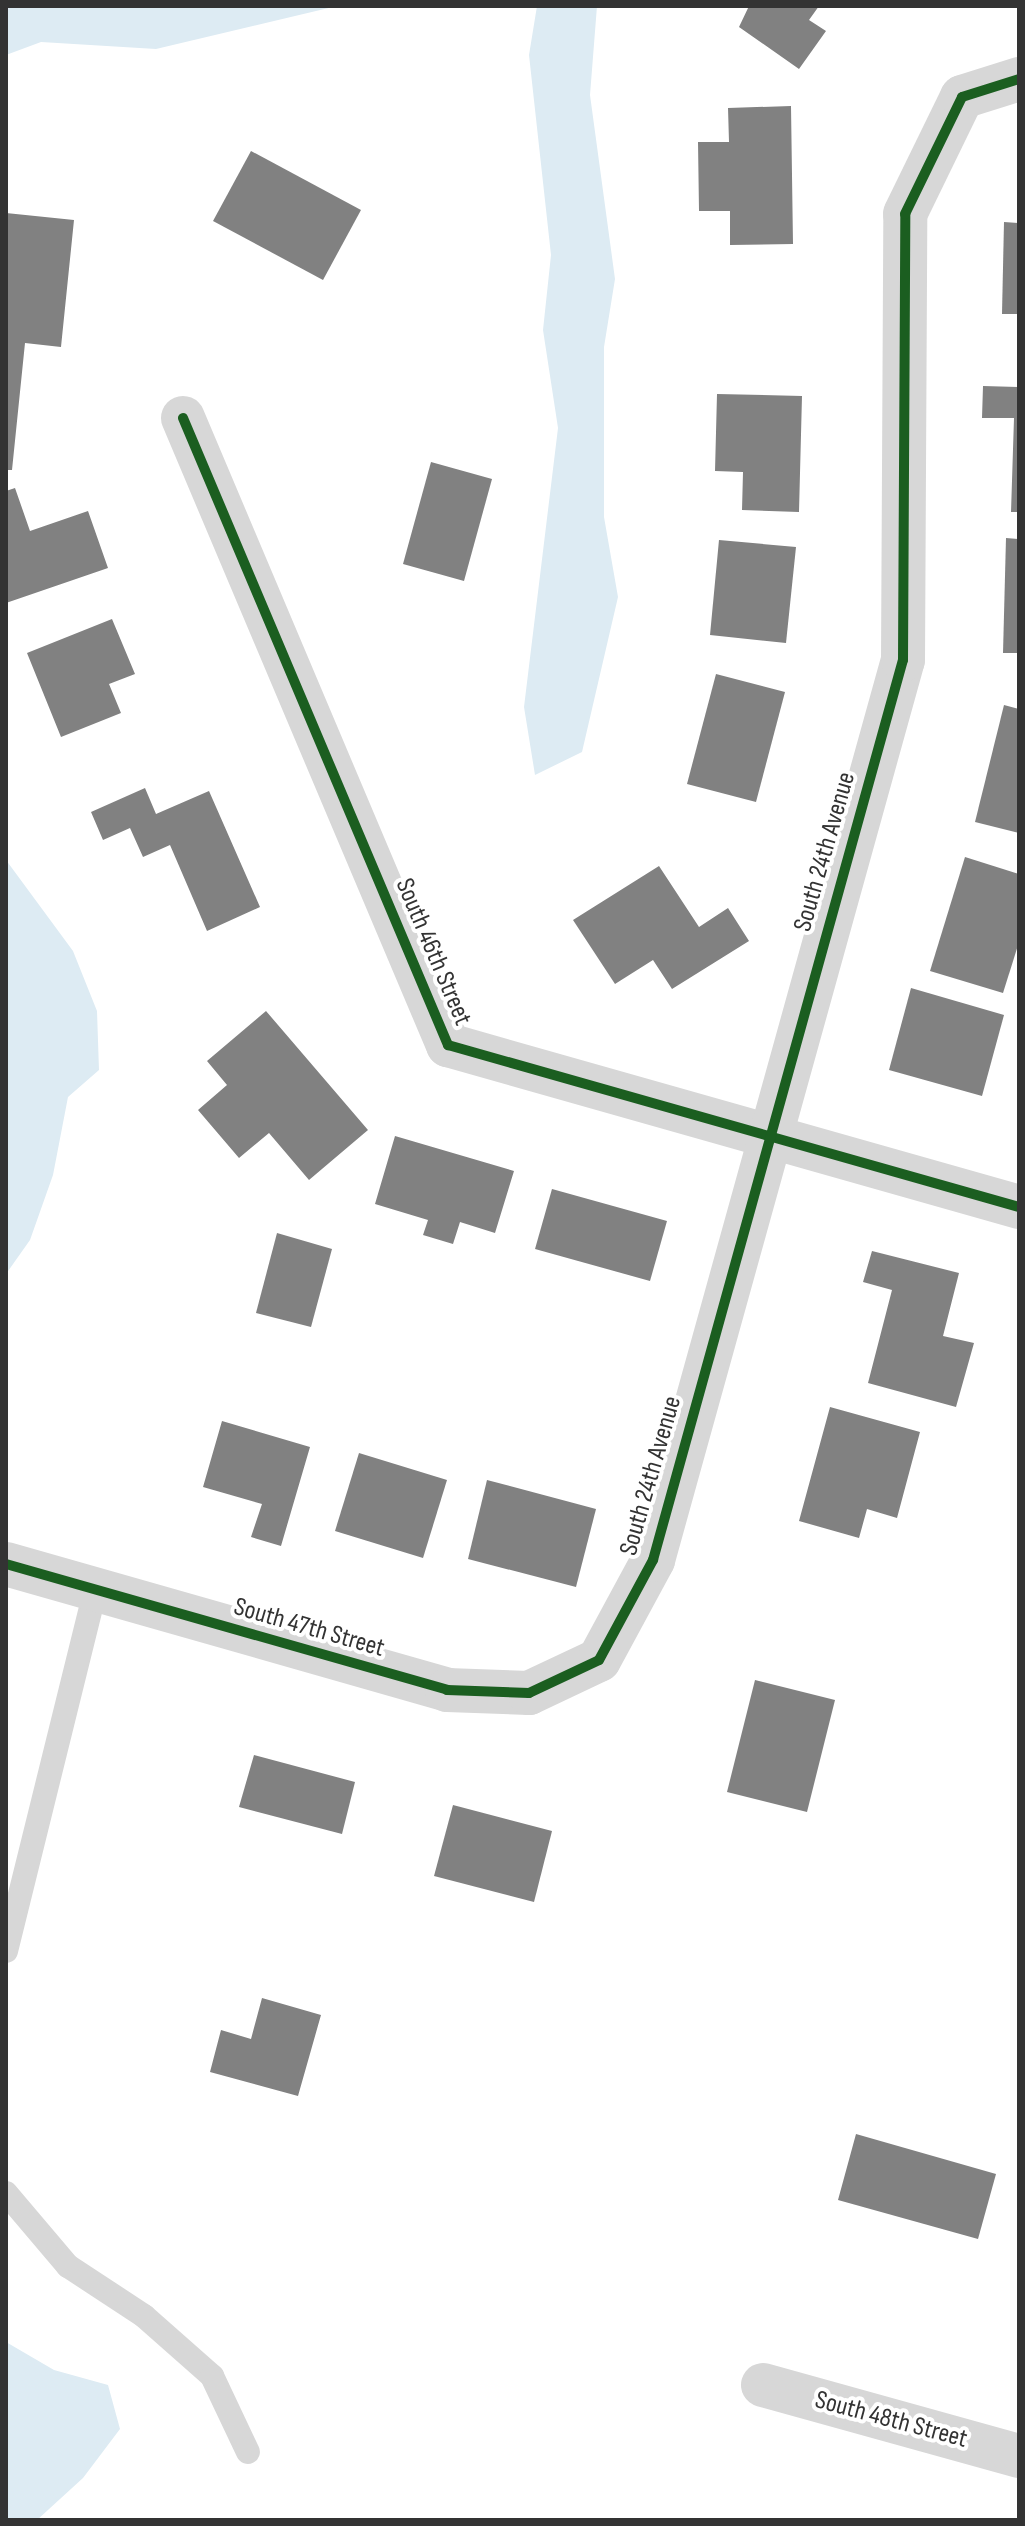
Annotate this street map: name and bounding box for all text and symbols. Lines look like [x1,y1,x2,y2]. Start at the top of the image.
street label: South 24th Avenue [787,769,863,935]
street label: South 46th Street [388,874,478,1030]
street label: South 24th Avenue [613,1393,689,1559]
street label: South 47th Street [230,1592,388,1664]
street label: South 48th Street [811,2385,971,2455]

